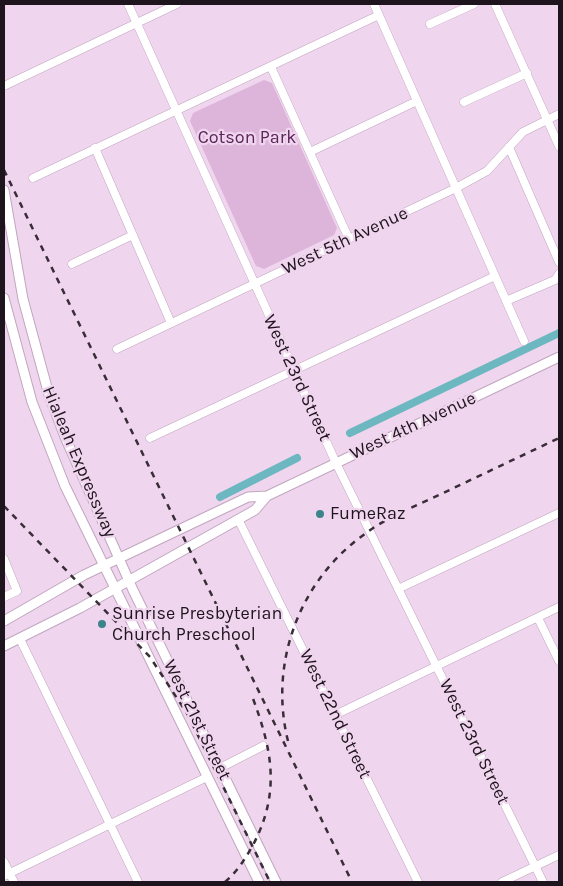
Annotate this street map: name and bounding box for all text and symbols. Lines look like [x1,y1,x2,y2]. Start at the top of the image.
park label: Cotson Park [198,127,296,149]
street label: West 5th Avenue [279,202,411,280]
street label: West 23rd Street [258,311,336,445]
street label: Hialeah Expressway [37,383,121,541]
street label: West 4th Avenue [347,387,479,465]
place label: FumeRaz [330,503,405,525]
marker: FumeRaz [314,508,326,520]
place label: Sunrise Presbyterian Church Preschool [112,603,282,646]
marker: Sunrise Presbyterian Church Preschool [96,618,108,630]
street label: West 22nd Street [294,646,376,782]
street label: West 21st Street [158,656,236,784]
street label: West 23rd Street [434,676,514,808]

